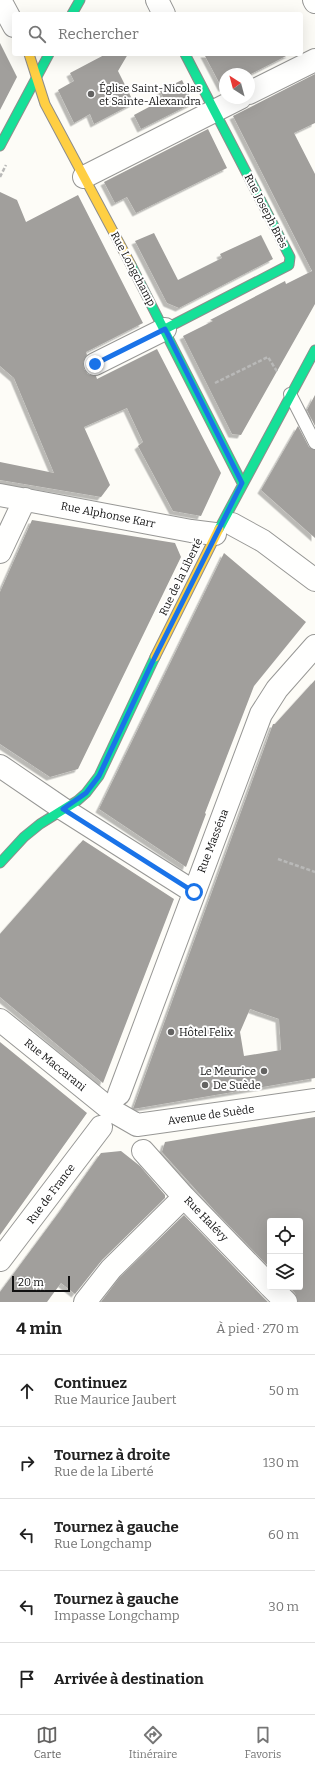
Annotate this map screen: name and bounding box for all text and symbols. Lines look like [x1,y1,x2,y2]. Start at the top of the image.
search box [12,12,303,56]
icon: search [26,23,48,45]
text: Rechercher [58,25,139,43]
north arrow [219,68,255,104]
place label: Église Saint-Nicolas et Sainte-Alexandra [99,81,201,108]
marker: Église Saint-Nicolas et Sainte-Alexandra [86,89,96,99]
street label: Rue Joseph Brès [242,172,290,250]
street label: Rue Longchamp [108,229,158,309]
route end [86,355,104,373]
street label: Rue Alphonse Karr [60,499,156,531]
street label: Rue de la Liberté [157,536,205,618]
street label: Rue Masséna [195,807,231,875]
route start [185,883,203,901]
place label: Hôtel Felix [179,1026,233,1039]
marker: Hôtel Felix [166,1027,176,1037]
street label: Rue Maccarani [22,1036,89,1094]
place label: Le Meurice [200,1065,256,1078]
marker: Le Meurice [259,1066,269,1076]
place label: De Suède [213,1079,261,1092]
marker: De Suède [200,1080,210,1090]
street label: Avenue de Suède [167,1102,255,1128]
street label: Rue de France [24,1161,78,1227]
street label: Rue Halévy [181,1194,231,1244]
map controls [267,1218,303,1290]
button: locate [267,1218,303,1254]
button: layers [267,1254,303,1290]
scale bar [12,1274,70,1293]
text: 20 m [18,1276,44,1289]
text: 4 min [16,1318,62,1339]
text: À pied · 270 m [216,1321,299,1336]
text: Continuez [54,1374,127,1392]
icon: ahead [16,1380,38,1402]
text: 50 m [269,1383,299,1398]
text: Rue Maurice Jaubert [54,1392,177,1407]
text: Tournez à droite [54,1446,170,1464]
icon: right [16,1452,38,1474]
text: 130 m [263,1455,299,1470]
text: Rue de la Liberté [54,1464,154,1479]
text: Tournez à gauche [54,1518,179,1536]
icon: left [16,1524,38,1546]
text: 60 m [268,1527,299,1542]
text: Rue Longchamp [54,1536,152,1551]
text: Tournez à gauche [54,1590,179,1608]
icon: left [16,1596,38,1618]
text: 30 m [268,1599,299,1614]
text: Impasse Longchamp [54,1608,180,1623]
icon: arrive [16,1668,38,1690]
text: Arrivée à destination [54,1670,204,1688]
tab: Carte [34,1724,61,1761]
tab: Itinéraire [129,1724,177,1761]
tab: Favoris [245,1724,281,1761]

